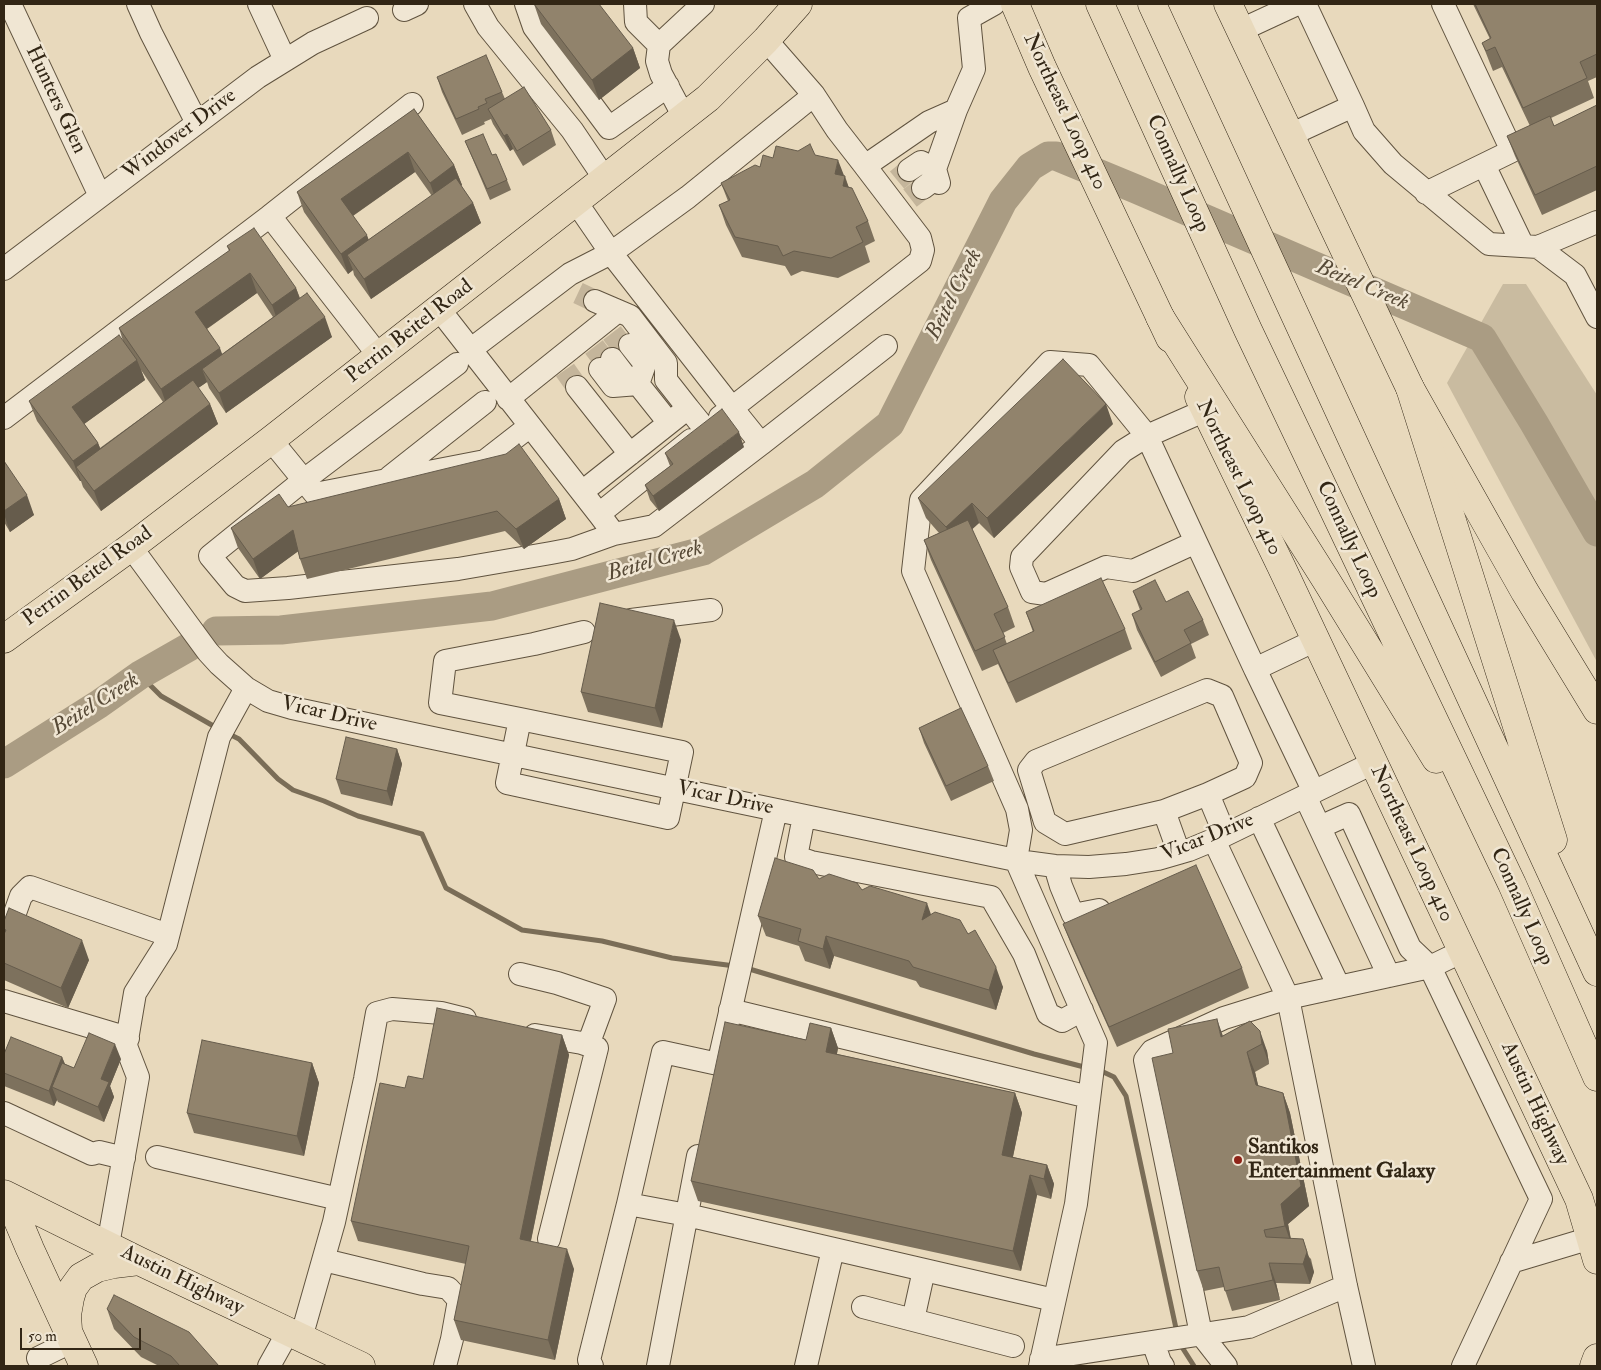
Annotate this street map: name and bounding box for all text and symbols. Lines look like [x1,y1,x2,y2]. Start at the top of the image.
street label: Northeast Loop 410 [1017,30,1111,194]
street label: Hunters Glen [19,42,91,158]
street label: Windover Drive [118,84,242,186]
street label: Connally Loop [1140,111,1214,237]
water label: Beitel Creek [921,245,989,345]
water label: Beitel Creek [1312,255,1412,317]
street label: Perrin Beitel Road [341,275,479,389]
street label: Northeast Loop 410 [1189,396,1287,560]
street label: Connally Loop [1310,477,1386,603]
street label: Perrin Beitel Road [18,521,158,633]
water label: Beitel Creek [604,536,706,588]
water label: Beitel Creek [47,668,145,742]
street label: Vicar Drive [279,692,379,738]
street label: Northeast Loop 410 [1364,762,1458,926]
street label: Vicar Drive [675,777,775,821]
street label: Vicar Drive [1158,808,1258,868]
street label: Connally Loop [1484,844,1558,970]
street label: Austin Highway [1494,1038,1574,1170]
place label: Santikos Entertainment Galaxy [1248,1135,1435,1185]
marker: Santikos Entertainment Galaxy [1232,1154,1244,1166]
street label: Austin Highway [117,1240,247,1322]
scale bar [22,1318,144,1350]
text: 50 m [28,1327,57,1346]

